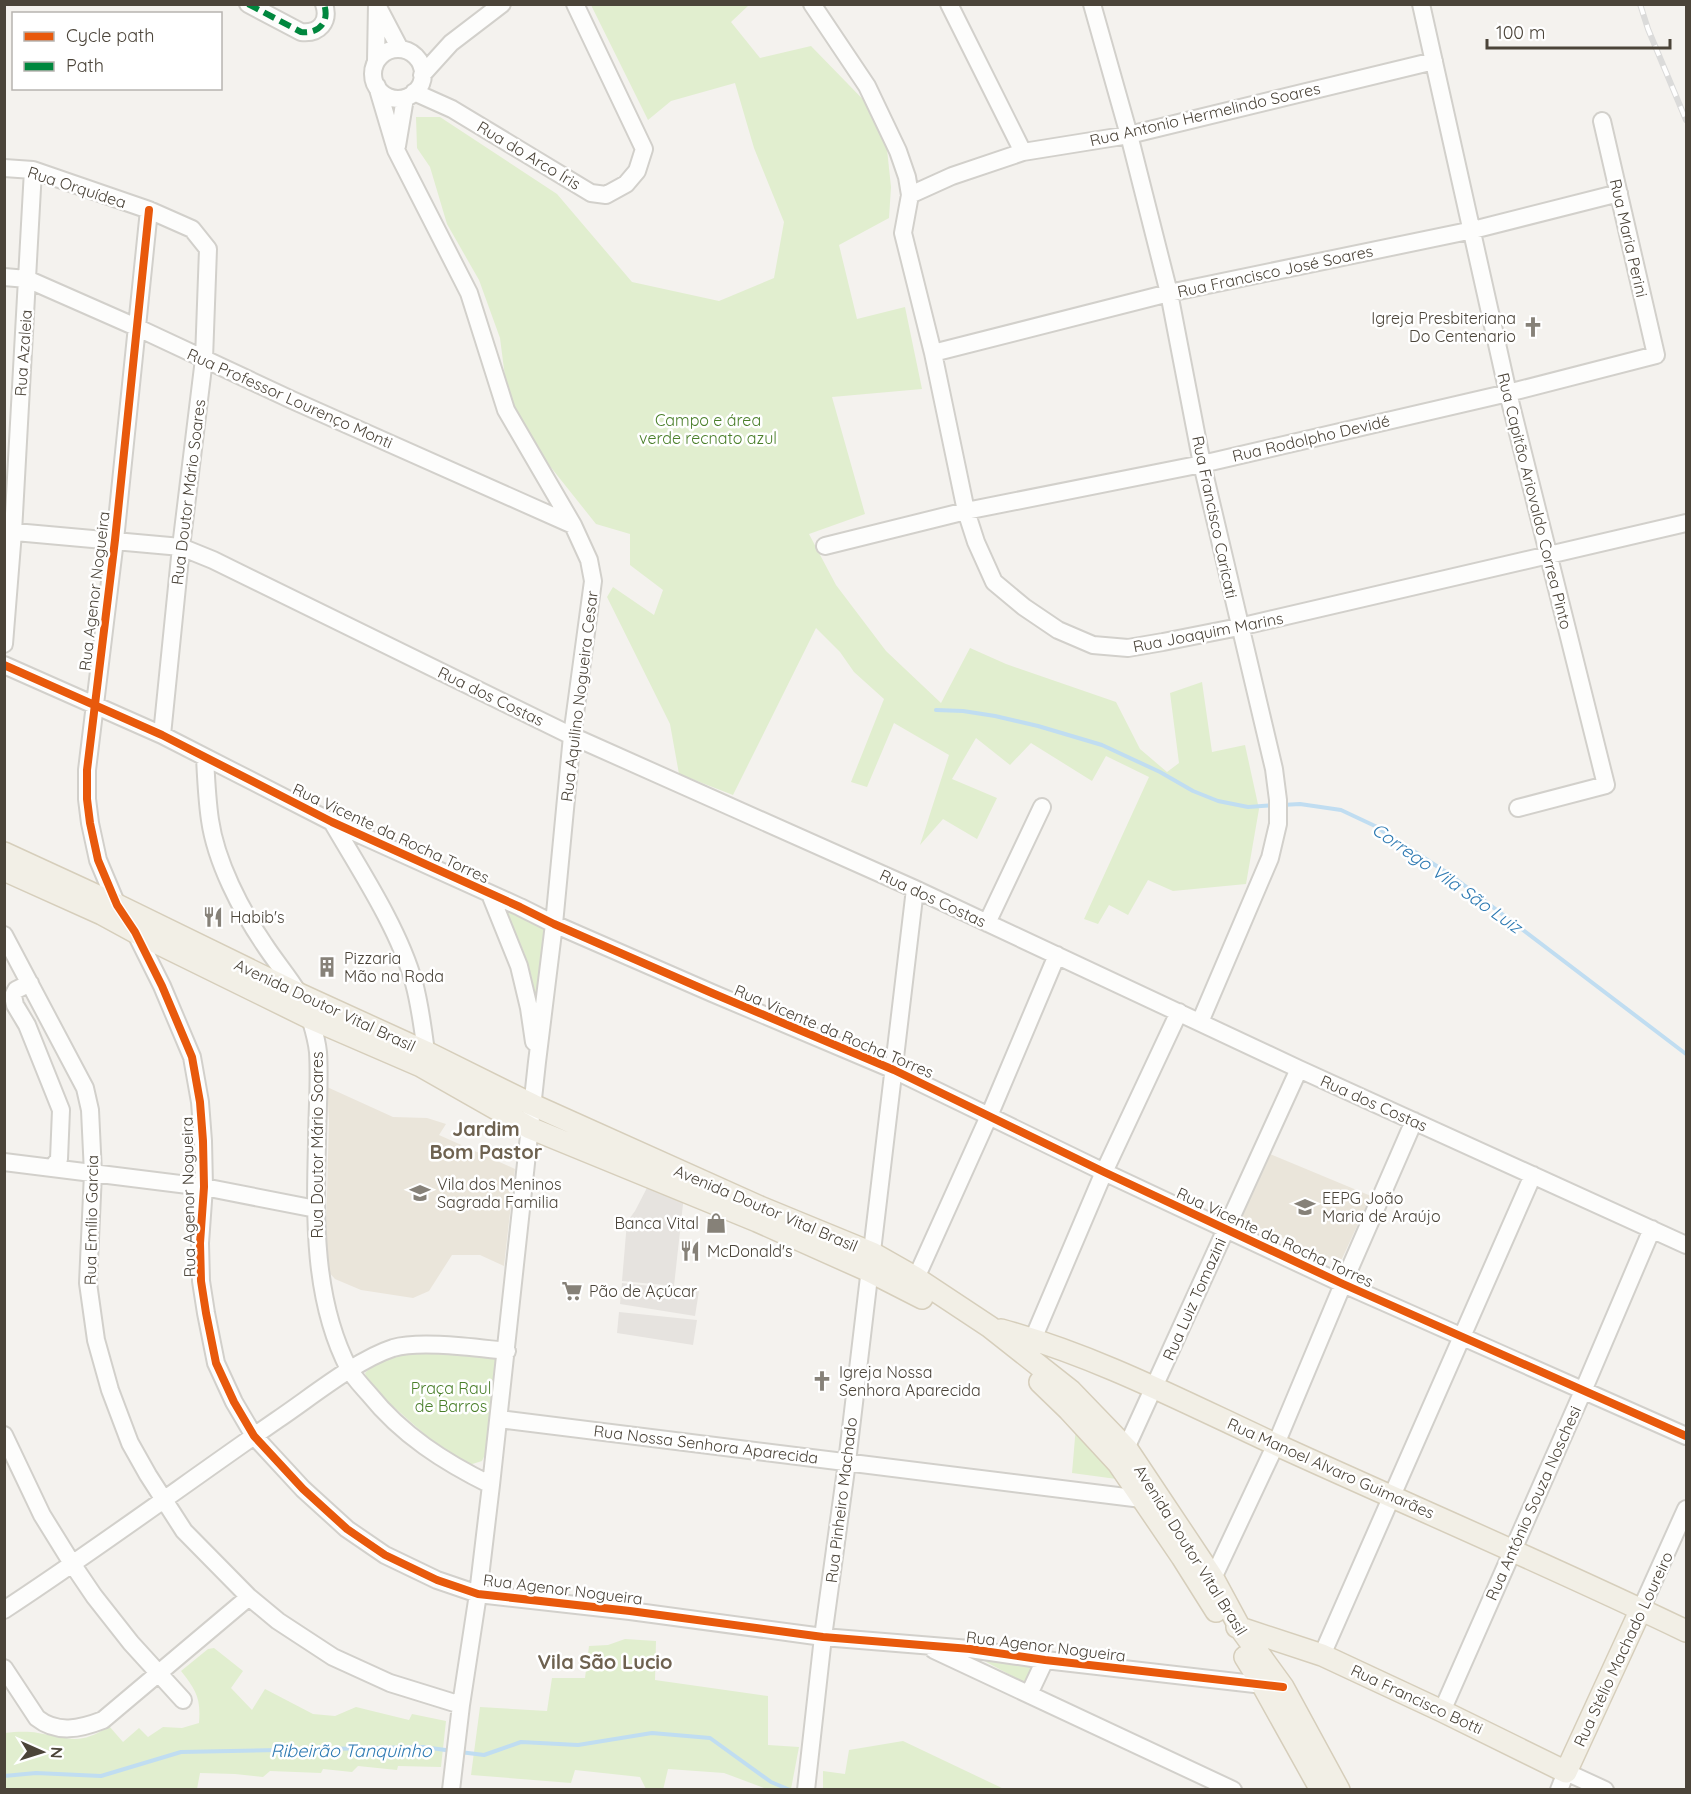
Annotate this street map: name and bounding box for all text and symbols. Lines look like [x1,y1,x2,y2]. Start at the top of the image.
legend [12,12,222,90]
scale bar [1487,12,1670,50]
text: 100 m [1496,21,1545,44]
text: Cycle path [66,24,154,47]
text: Path [66,54,104,77]
street label: Rua Antonio Hermelindo Soares [1088,78,1322,150]
street label: Rua do Arco Íris [474,116,584,194]
street label: Rua Orquídea [25,162,129,212]
street label: Rua Maria Perini [1606,177,1652,299]
street label: Rua Francisco José Soares [1175,240,1375,302]
place label: Igreja Presbiteriana Do Centenario [1371,308,1516,346]
street label: Rua Azaleia [10,309,36,397]
church icon: Igreja Presbiteriana Do Centenario [1521,315,1545,339]
street label: Rua Professor Lourenço Monti [184,344,396,452]
street label: Rua Capitão Ariovaldo Correa Pinto [1493,371,1577,631]
street label: Rua Doutor Mário Soares [167,398,209,586]
park label: Campo e área verde recnato azul [639,410,777,448]
street label: Rua Rodolpho Devidé [1230,410,1392,466]
street label: Rua Francisco Caricati [1188,434,1242,600]
street label: Rua Agenor Nogueira [74,510,114,672]
street label: Rua Aquilino Nogueira Cesar [556,589,602,803]
street label: Rua Joaquim Marins [1131,608,1285,656]
street label: Rua dos Costas [435,662,547,730]
street label: Rua Vicente da Rocha Torres [290,779,492,887]
water label: Corrego Vila São Luiz [1368,818,1528,940]
street label: Rua dos Costas [877,865,989,931]
restaurant icon: Habib's [201,905,225,929]
place label: Habib's [230,907,285,927]
place label: Pizzaria Mão na Roda [344,948,444,986]
street label: Avenida Doutor Vital Brasil [231,954,419,1056]
building icon: Pizzaria Mão na Roda [315,955,339,979]
street label: Rua Vicente da Rocha Torres [731,980,937,1082]
street label: Rua Doutor Mário Soares [307,1052,327,1238]
street label: Rua dos Costas [1317,1070,1431,1136]
district label: Jardim Bom Pastor [430,1116,543,1164]
street label: Rua Agenor Nogueira [177,1117,199,1277]
street label: Rua Emílio Garcia [80,1155,102,1285]
street label: Avenida Doutor Vital Brasil [671,1160,861,1256]
place label: Vila dos Meninos Sagrada Familia [437,1174,561,1212]
school or university icon: Vila dos Meninos Sagrada Familia [408,1181,432,1205]
street label: Rua Vicente da Rocha Torres [1174,1183,1376,1291]
place label: EEPG João Maria de Araújo [1322,1188,1441,1226]
school or university icon: EEPG João Maria de Araújo [1293,1195,1317,1219]
shop icon: Banca Vital [704,1211,728,1235]
place label: Banca Vital [614,1213,699,1233]
street label: Rua Luiz Tomazini [1158,1235,1230,1363]
restaurant icon: McDonald's [678,1239,702,1263]
place label: McDonald's [707,1241,793,1261]
supermarket icon: Pão de Açúcar [560,1279,584,1303]
place label: Pão de Açúcar [589,1281,697,1301]
place label: Igreja Nossa Senhora Aparecida [839,1362,981,1400]
church icon: Igreja Nossa Senhora Aparecida [810,1369,834,1393]
park label: Praça Raul de Barros [411,1378,491,1416]
street label: Rua António Souza Noschesi [1481,1403,1585,1603]
street label: Rua Manoel Alvaro Guimarães [1224,1413,1438,1523]
street label: Rua Pinheiro Machado [821,1416,861,1584]
street label: Rua Nossa Senhora Aparecida [593,1420,819,1468]
street label: Avenida Doutor Vital Brasil [1130,1461,1252,1639]
street label: Rua Stélio Machado Loureiro [1569,1548,1677,1750]
street label: Rua Agenor Nogueira [482,1569,644,1609]
street label: Rua Agenor Nogueira [965,1626,1127,1666]
district label: Vila São Lucio [538,1649,673,1674]
street label: Rua Francisco Botti [1348,1660,1486,1738]
north arrow [12,1722,72,1782]
water label: Ribeirão Tanquinho [270,1739,433,1762]
text: N [47,1746,67,1759]

